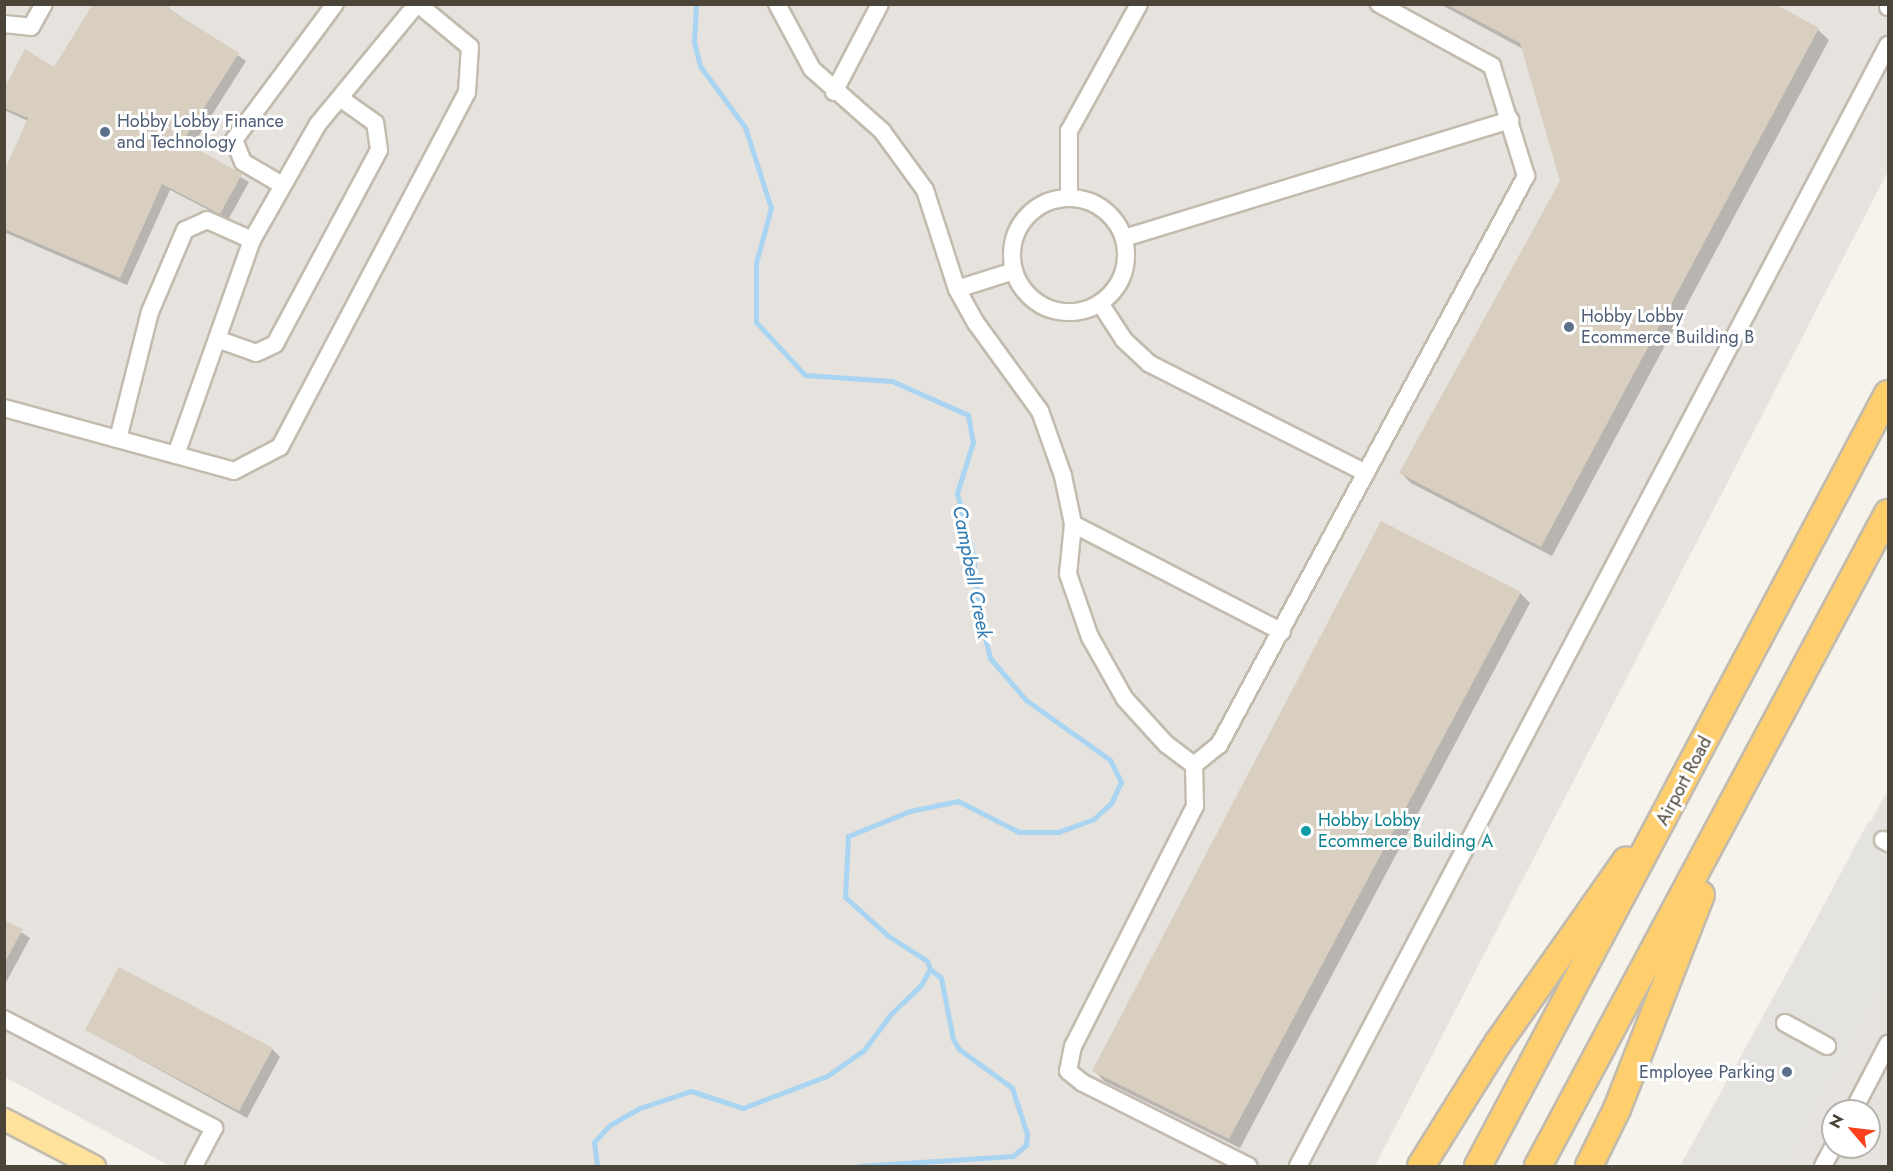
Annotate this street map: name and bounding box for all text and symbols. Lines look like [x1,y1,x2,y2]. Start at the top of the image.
place label: Hobby Lobby Finance and Technology [117,111,284,154]
marker: Hobby Lobby Finance and Technology [98,125,112,139]
place label: Hobby Lobby Ecommerce Building B [1581,306,1754,348]
marker: Hobby Lobby Ecommerce Building B [1562,320,1576,334]
water label: Campbell Creek [947,504,997,640]
street label: Airport Road [1652,733,1716,829]
place label: Hobby Lobby Ecommerce Building A [1318,810,1493,852]
marker: Hobby Lobby Ecommerce Building A [1299,824,1313,838]
place label: Employee Parking [1639,1061,1775,1083]
marker: Employee Parking [1780,1065,1794,1079]
north arrow [1821,1099,1881,1159]
text: N [1823,1110,1850,1132]

